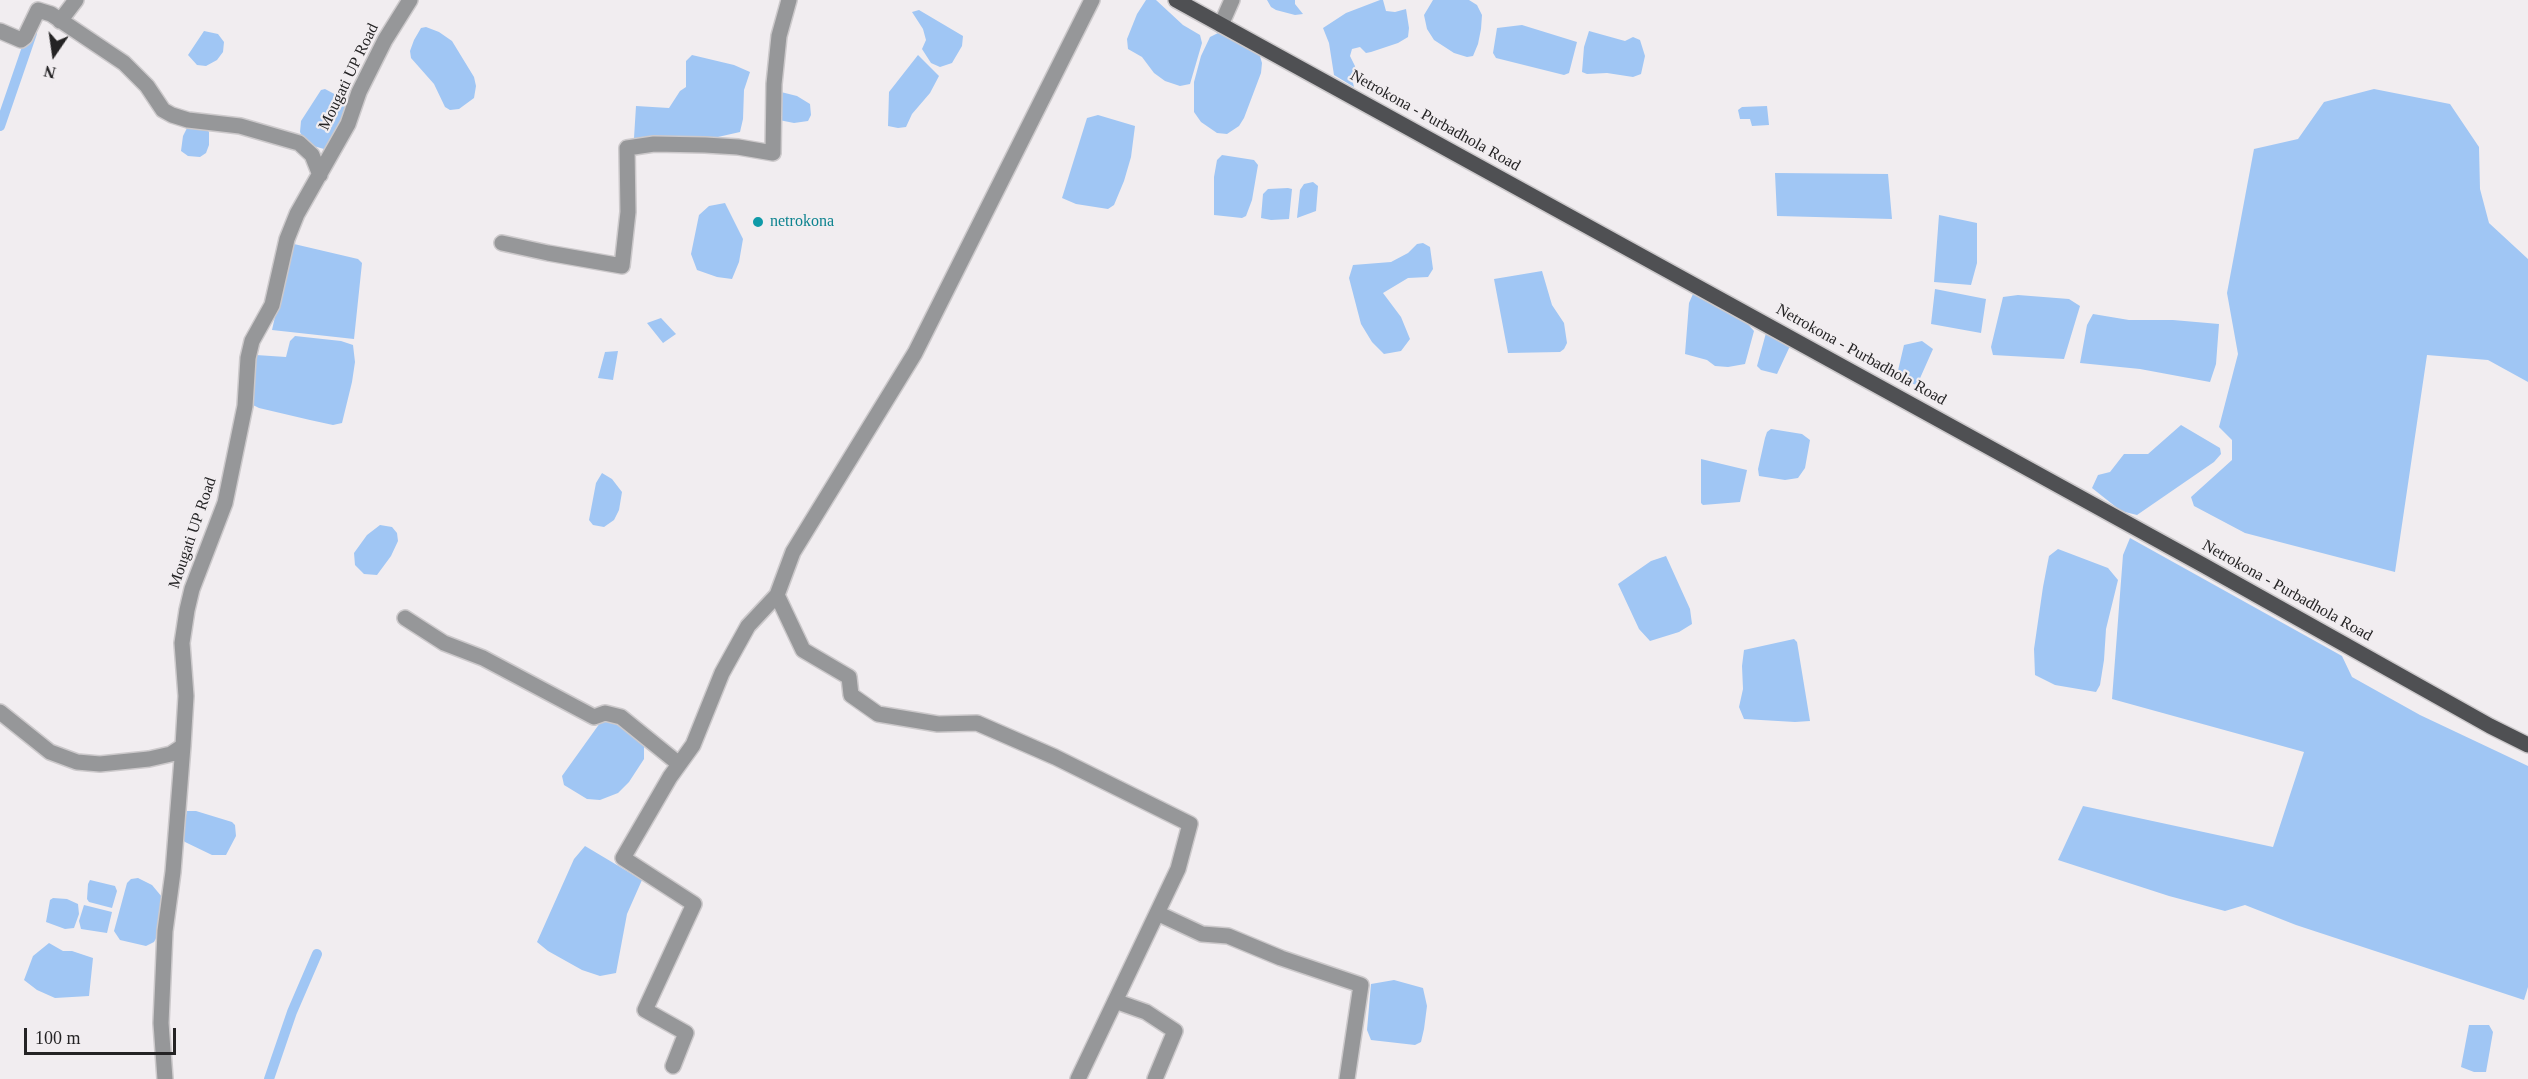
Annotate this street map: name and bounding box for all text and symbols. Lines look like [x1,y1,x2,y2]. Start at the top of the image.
street label: Mougati UP Road [315,20,383,134]
north arrow [24,24,84,84]
text: N [42,62,57,82]
street label: Netrokona - Purbadhola Road [1347,66,1523,176]
place label: netrokona [770,212,834,232]
marker: netrokona [751,215,765,229]
street label: Netrokona - Purbadhola Road [1773,300,1949,410]
street label: Mougati UP Road [165,475,221,591]
street label: Netrokona - Purbadhola Road [2199,536,2375,646]
scale bar [27,1016,178,1054]
text: 100 m [35,1028,81,1048]

